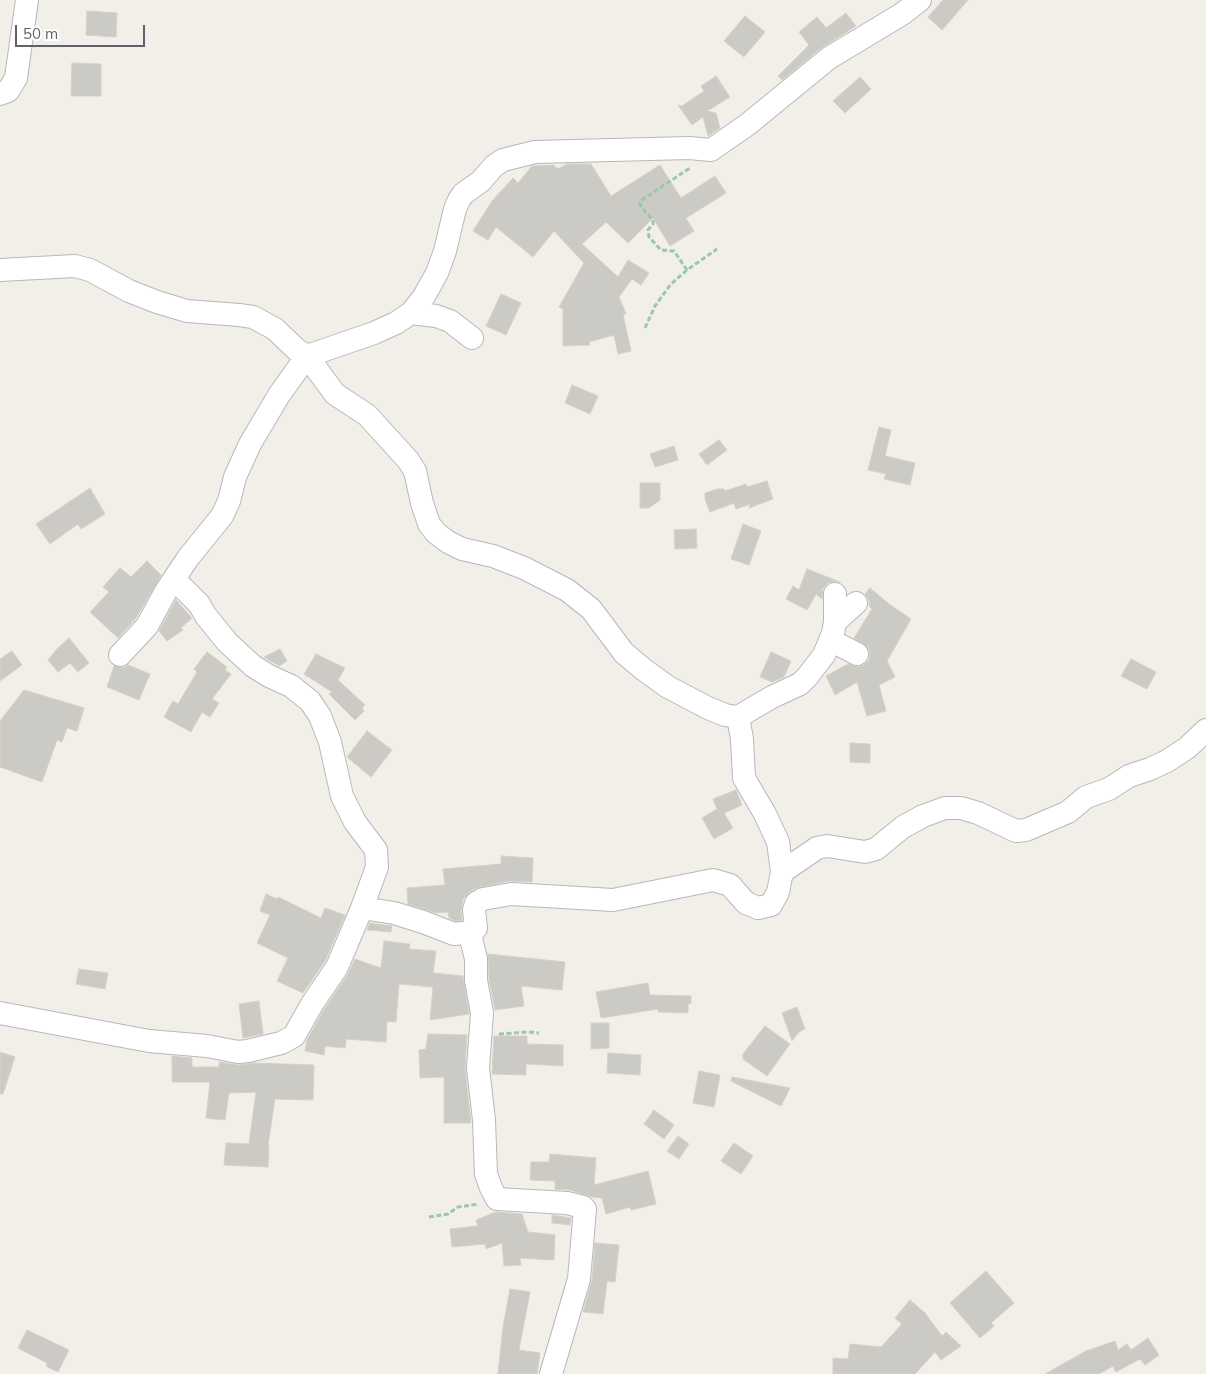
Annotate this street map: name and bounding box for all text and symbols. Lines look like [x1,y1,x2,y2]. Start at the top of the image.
scale bar [18,15,148,47]
text: 50 m [23,24,58,43]

